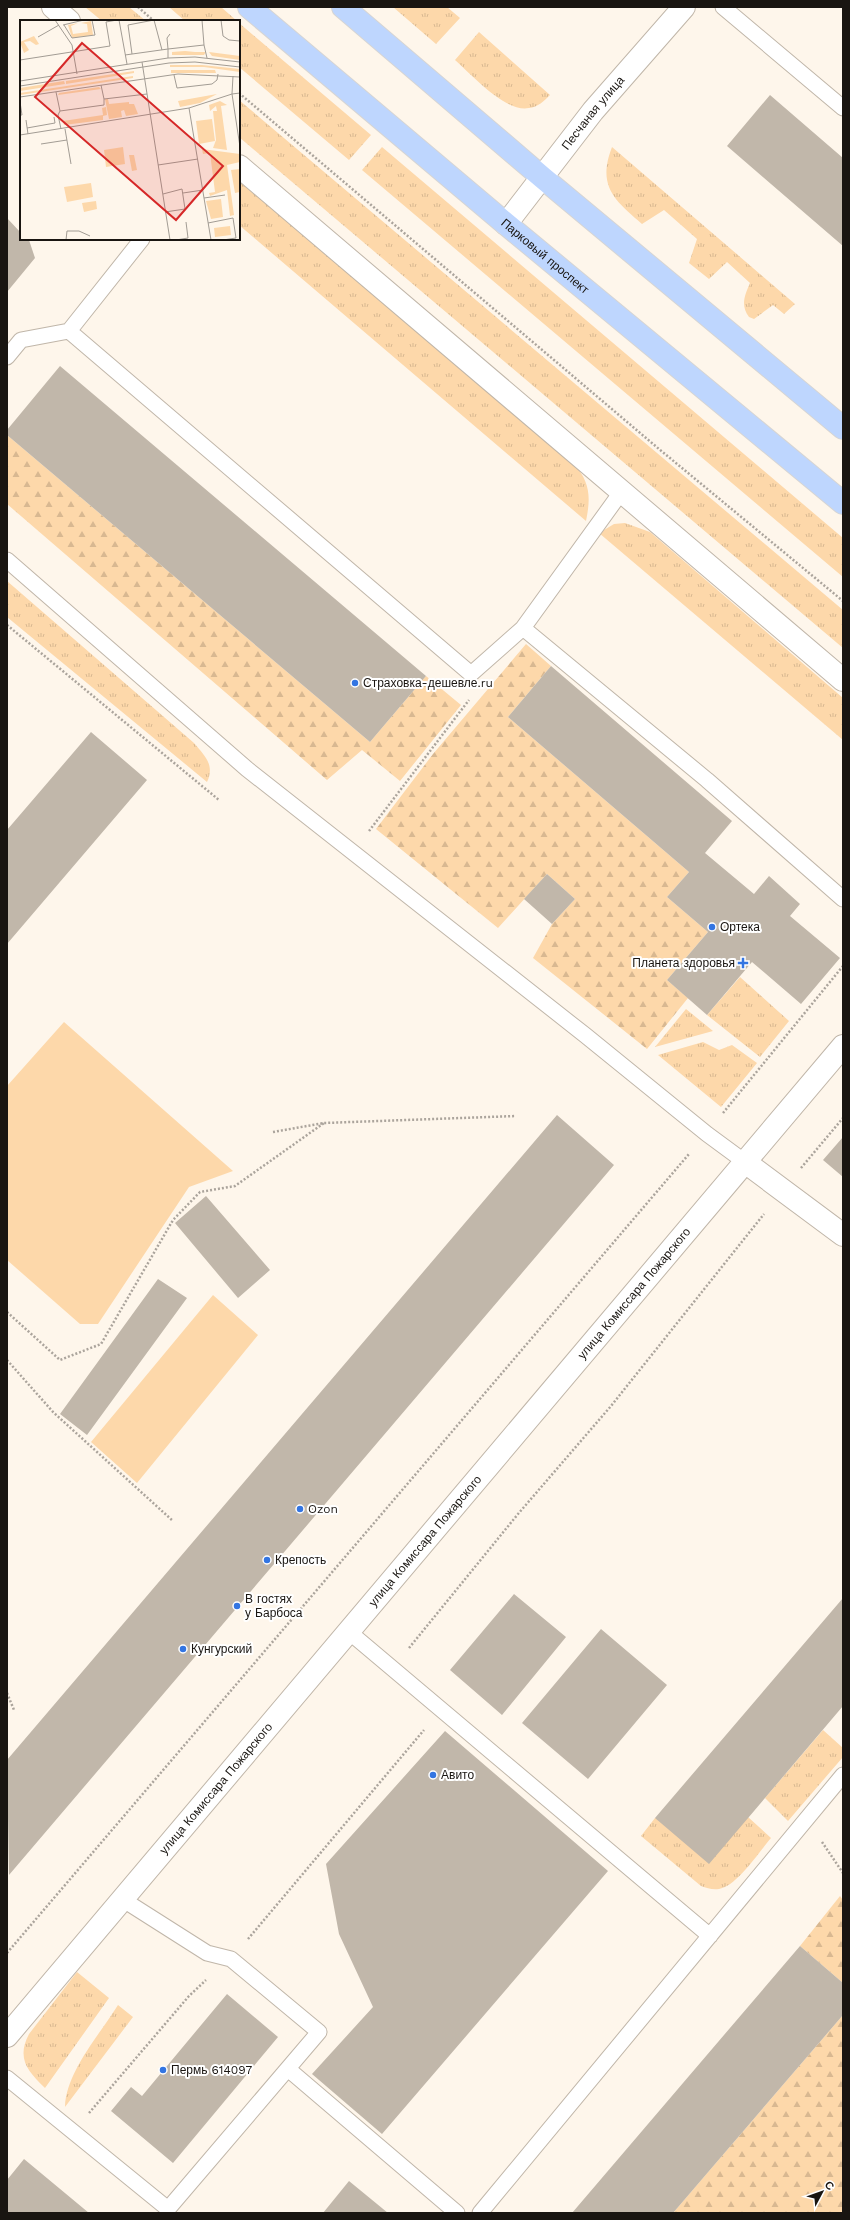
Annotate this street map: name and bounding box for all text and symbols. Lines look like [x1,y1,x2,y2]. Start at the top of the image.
inset map [20,20,240,240]
street label: Песчаная улица [559,73,627,153]
street label: Парковый проспект [498,216,592,297]
place label: Страховка-дешевле.ru [363,676,493,690]
marker: Страховка-дешевле.ru [350,678,360,688]
place label: Ортека [720,920,760,934]
marker: Ортека [707,922,717,932]
place label: Планета здоровья [632,956,735,970]
marker: Планета здоровья [738,958,748,968]
street label: улица Комиссара Пожарского [575,1225,694,1362]
street label: улица Комиссара Пожарского [366,1472,485,1609]
place label: Ozon [308,1502,338,1516]
marker: Ozon [295,1504,305,1514]
place label: Крепость [275,1553,326,1567]
marker: Крепость [262,1555,272,1565]
place label: В гостях у Барбоса [245,1592,303,1620]
marker: В гостях у Барбоса [232,1601,242,1611]
place label: Кунгурский [191,1642,252,1656]
marker: Кунгурский [178,1644,188,1654]
street label: улица Комиссара Пожарского [157,1720,276,1857]
place label: Авито [441,1768,474,1782]
marker: Авито [428,1770,438,1780]
place label: Пермь 614097 [171,2063,253,2077]
marker: Пермь 614097 [158,2065,168,2075]
north arrow [802,2172,842,2212]
text: С [822,2179,837,2193]

